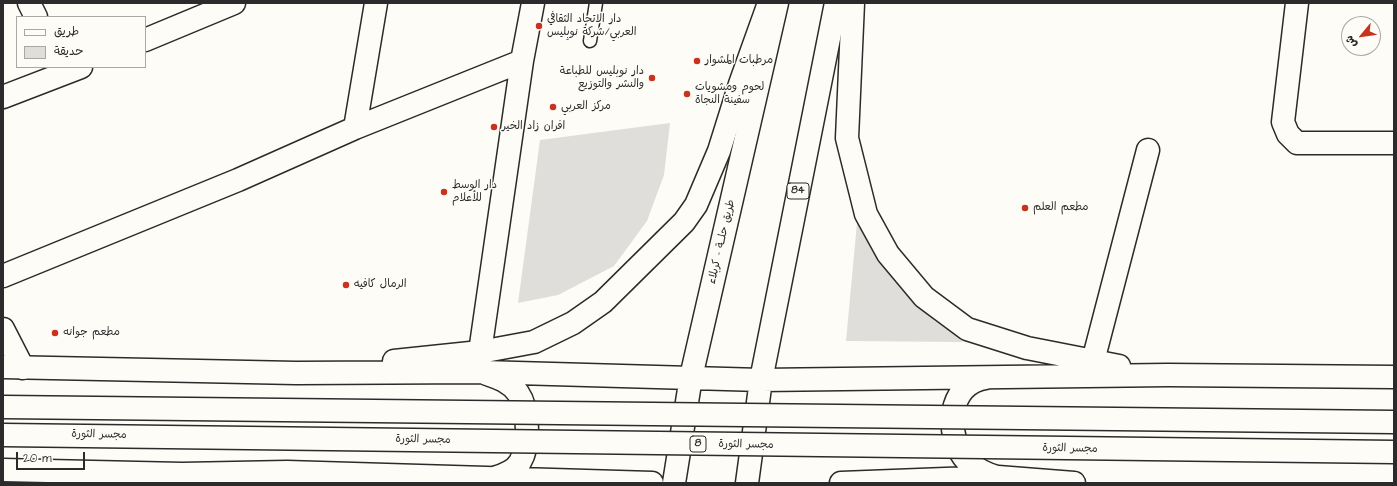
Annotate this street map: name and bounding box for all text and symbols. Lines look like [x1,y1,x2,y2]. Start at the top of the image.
place label: دار الاتحاد الثقافي العربي/شركة نوبِليس [547,13,636,39]
legend [16,16,146,68]
north arrow [1341,16,1381,56]
marker: دار الاتحاد الثقافي العربي/شركة نوبِليس [534,21,544,31]
text: طريق [54,23,79,40]
text: ش [1341,33,1360,51]
text: حديقة [54,43,83,60]
place label: مرطبات المشوار [705,54,773,68]
marker: مرطبات المشوار [692,56,702,66]
place label: دار نوبليس للطباعة والنشر والتوزيع [560,65,644,91]
marker: دار نوبليس للطباعة والنشر والتوزيع [647,73,657,83]
place label: لحوم ومشويات سفينة النجاة [695,81,764,107]
marker: لحوم ومشويات سفينة النجاة [682,89,692,99]
place label: مركز العربي [561,100,611,114]
marker: مركز العربي [548,102,558,112]
place label: افران زاد الخير [502,120,565,134]
marker: افران زاد الخير [489,122,499,132]
place label: دار الوسط للأعلام [452,179,497,205]
road number: 84 [787,183,809,199]
marker: دار الوسط للأعلام [439,187,449,197]
street label: طريق حلــة - كربلاء [706,198,738,286]
place label: مطعم العلم [1033,201,1089,215]
marker: مطعم العلم [1020,203,1030,213]
place label: الرمال كافيه [354,278,407,292]
marker: الرمال كافيه [341,280,351,290]
place label: مطعم جوانه [63,326,120,340]
marker: مطعم جوانه [50,328,60,338]
street label: مجسر الثورة [71,428,127,442]
street label: مجسر الثورة [395,433,451,447]
road number: 8 [690,436,706,452]
street label: مجسر الثورة [718,438,774,452]
street label: مجسر الثورة [1042,442,1098,456]
scale bar [18,444,87,470]
text: 20 m [23,450,52,467]

